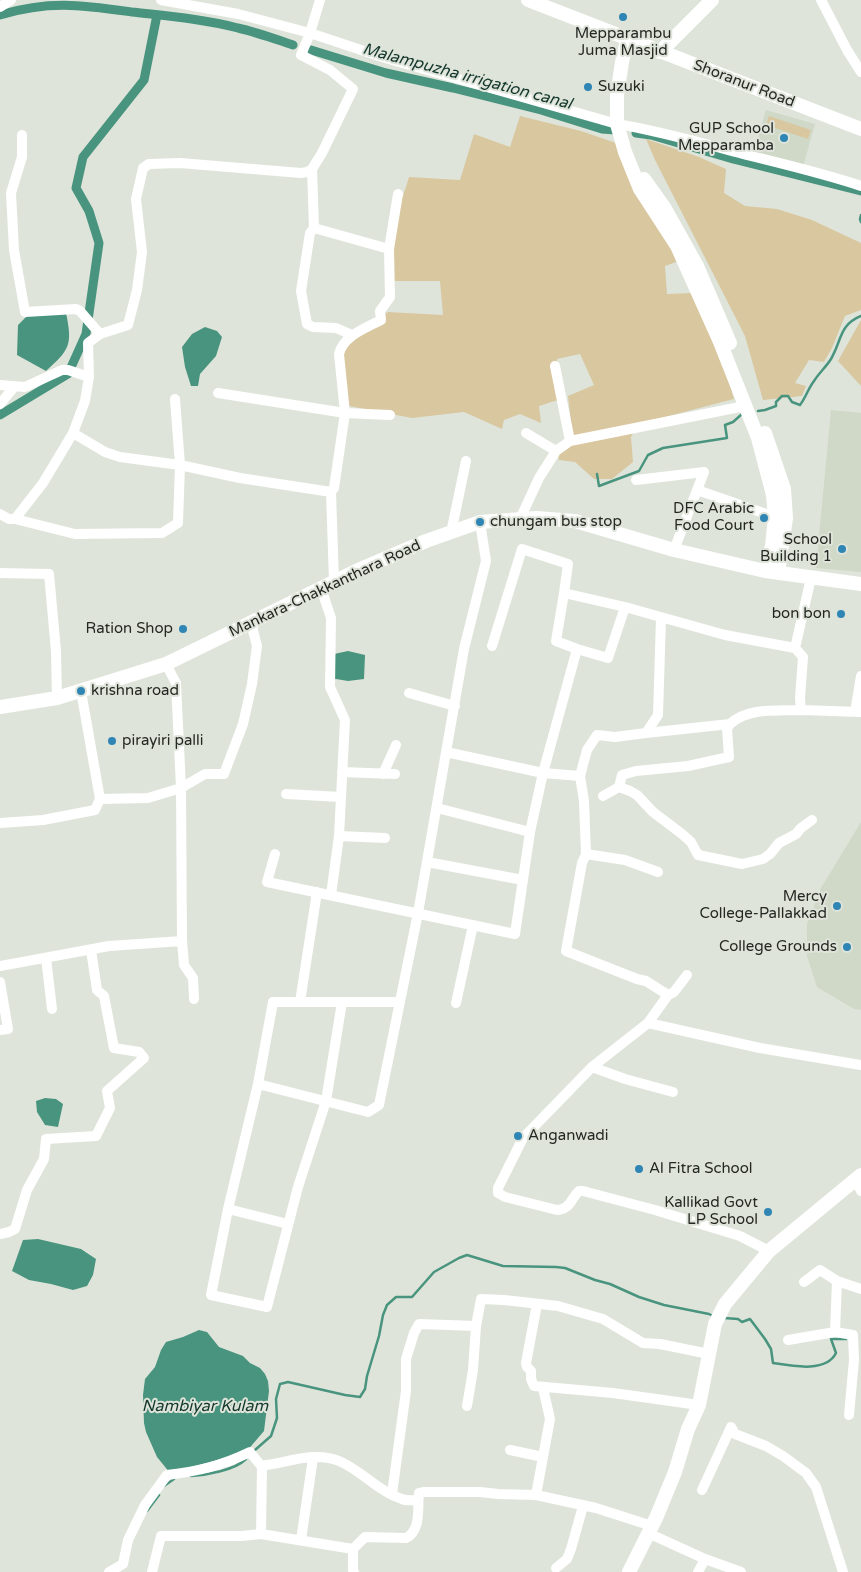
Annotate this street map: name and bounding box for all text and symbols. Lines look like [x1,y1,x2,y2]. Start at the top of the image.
marker: Mepparambu Juma Masjid [617,11,629,23]
place label: Mepparambu Juma Masjid [575,25,671,60]
water label: Malampuzha irrigation canal [360,40,574,114]
street label: Shoranur Road [691,56,797,112]
place label: Suzuki [598,78,645,96]
marker: Suzuki [582,81,594,93]
place label: GUP School Mepparamba [678,120,774,155]
marker: GUP School Mepparamba [778,132,790,144]
place label: DFC Arabic Food Court [673,500,754,535]
marker: DFC Arabic Food Court [758,512,770,524]
place label: chungam bus stop [490,513,622,531]
marker: chungam bus stop [474,516,486,528]
place label: School Building 1 [760,531,832,566]
street label: Mankara-Chakkanthara Road [226,537,424,641]
marker: School Building 1 [836,543,848,555]
place label: bon bon [772,605,831,623]
marker: bon bon [835,608,847,620]
place label: Ration Shop [86,620,173,638]
marker: Ration Shop [177,623,189,635]
place label: krishna road [91,682,179,700]
marker: krishna road [75,685,87,697]
place label: pirayiri palli [122,732,204,750]
marker: pirayiri palli [106,735,118,747]
place label: Mercy College-Pallakkad [700,888,827,923]
marker: Mercy College-Pallakkad [831,900,843,912]
place label: College Grounds [719,938,837,956]
marker: College Grounds [841,941,853,953]
place label: Anganwadi [528,1127,609,1145]
marker: Anganwadi [512,1130,524,1142]
place label: Al Fitra School [649,1160,753,1178]
marker: Al Fitra School [633,1163,645,1175]
place label: Kallikad Govt LP School [664,1194,758,1229]
marker: Kallikad Govt LP School [762,1206,774,1218]
water label: Nambiyar Kulam [142,1397,268,1417]

